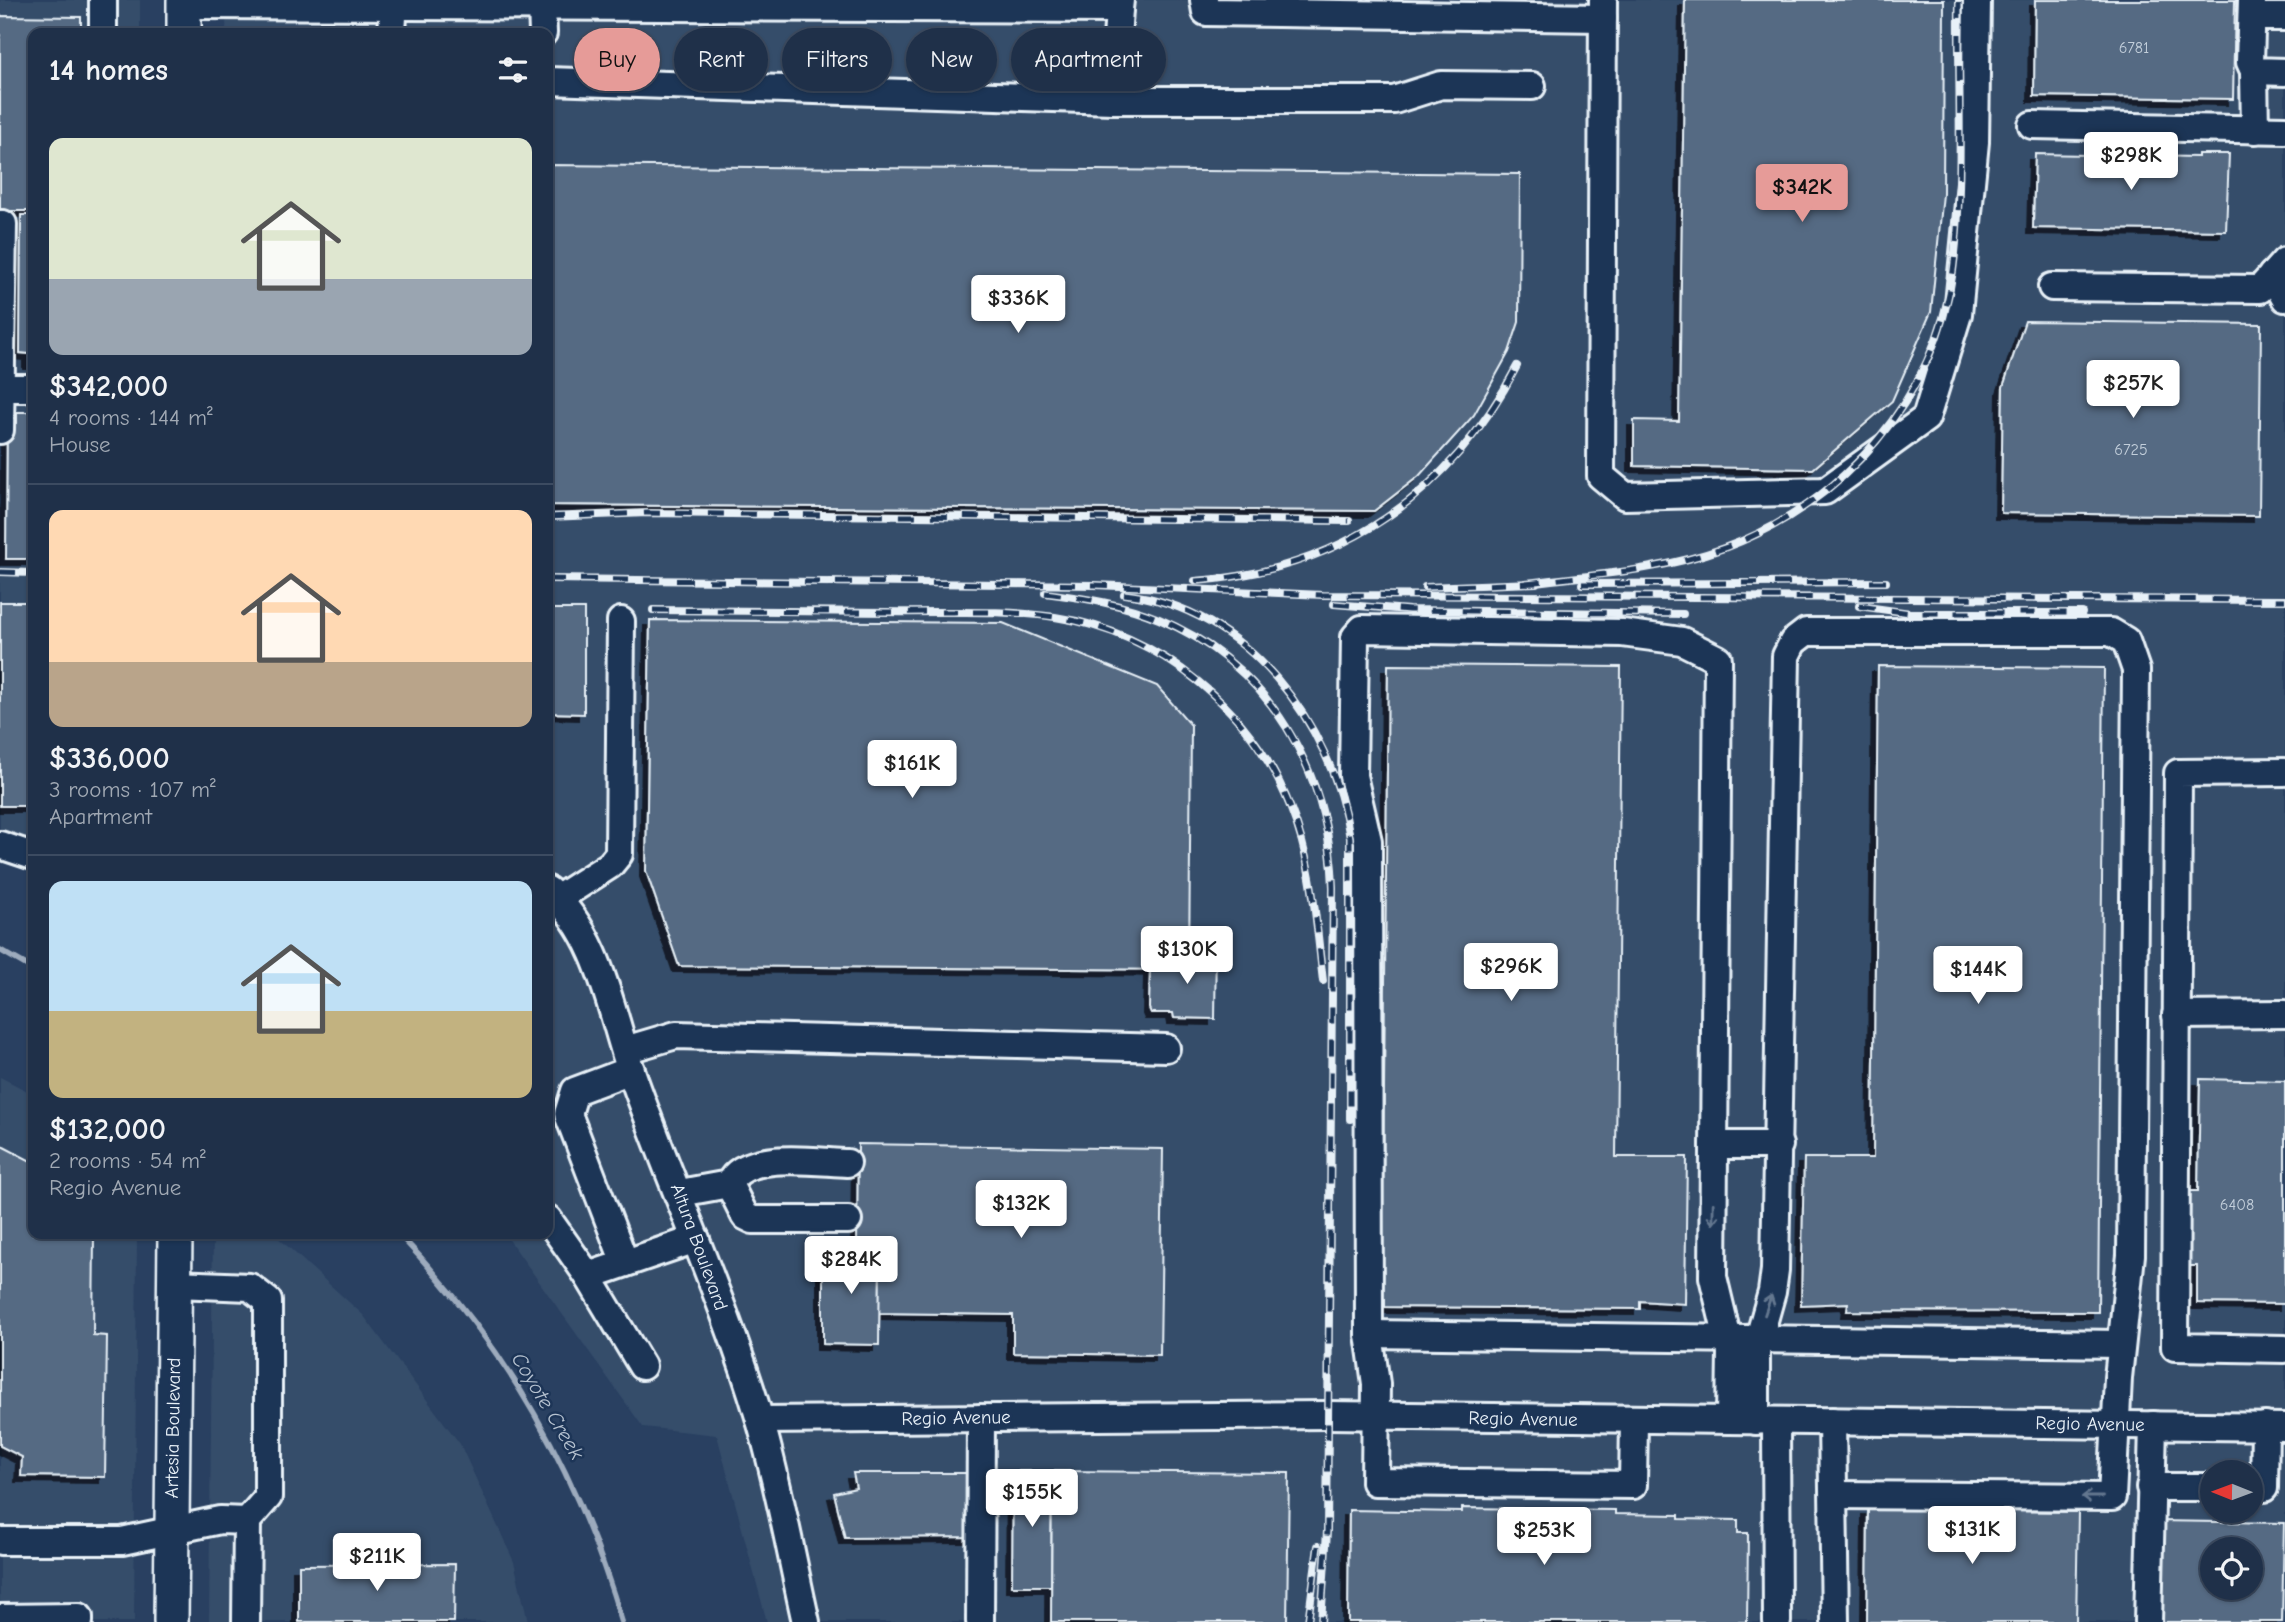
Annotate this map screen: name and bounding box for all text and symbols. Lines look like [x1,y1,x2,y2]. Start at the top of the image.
chip: Buy [574,28,660,91]
chip: Rent [674,28,768,91]
chip: Filters [782,28,892,91]
chip: New [906,28,997,91]
chip: Apartment [1011,28,1166,91]
house number: 6781 [2119,39,2149,57]
icon: filters [494,51,532,89]
text: 14 homes [49,53,168,88]
pin: $298K [2082,132,2180,192]
text: $298K [2100,141,2162,168]
pin: $342K [1753,164,1851,224]
text: $342K [1772,173,1832,200]
icon: home [228,183,354,309]
pin: $336K [969,276,1067,335]
text: $336K [987,284,1049,311]
pin: $257K [2084,360,2182,420]
text: $342,000 [49,369,168,404]
text: $257K [2103,369,2163,396]
text: 4 rooms · 144 m² [49,404,213,431]
text: House [49,431,111,458]
house number: 6725 [2114,441,2148,459]
icon: home [228,555,354,681]
pin: $161K [863,740,961,800]
text: $336,000 [49,741,170,776]
text: $161K [884,749,940,776]
text: 3 rooms · 107 m² [49,776,216,803]
text: Apartment [49,803,152,830]
icon: home [228,926,354,1052]
pin: $130K [1138,926,1236,986]
text: $130K [1157,935,1217,962]
pin: $296K [1462,944,1560,1003]
pin: $144K [1929,946,2027,1006]
text: $296K [1480,952,1542,979]
text: $144K [1949,955,2007,982]
text: $132,000 [49,1112,166,1147]
text: 2 rooms · 54 m² [49,1147,206,1174]
text: Regio Avenue [49,1174,181,1201]
pin: $132K [972,1180,1070,1240]
street label: Altura Boulevard [666,1181,732,1313]
text: $132K [992,1189,1050,1216]
house number: 6408 [2220,1196,2254,1214]
one-way arrow [1707,1202,1720,1225]
pin: $284K [802,1236,900,1296]
text: $284K [821,1245,881,1272]
one-way arrow [1763,1295,1775,1317]
water label: Coyote Creek [507,1348,590,1464]
street label: Artesia Boulevard [161,1357,185,1499]
street label: Regio Avenue [901,1406,1011,1430]
street label: Regio Avenue [1468,1407,1578,1431]
street label: Regio Avenue [2035,1412,2145,1436]
north arrow [2200,1460,2263,1522]
map controls [2200,1460,2263,1600]
pin: $155K [983,1470,1081,1529]
text: $155K [1002,1478,1062,1505]
one-way arrow [2081,1490,2104,1504]
pin: $131K [1923,1506,2021,1566]
pin: $253K [1495,1508,1593,1567]
text: $131K [1944,1515,2000,1542]
text: $253K [1513,1516,1575,1543]
pin: $211K [328,1534,426,1593]
button: locate [2200,1537,2263,1600]
text: $211K [349,1542,405,1569]

